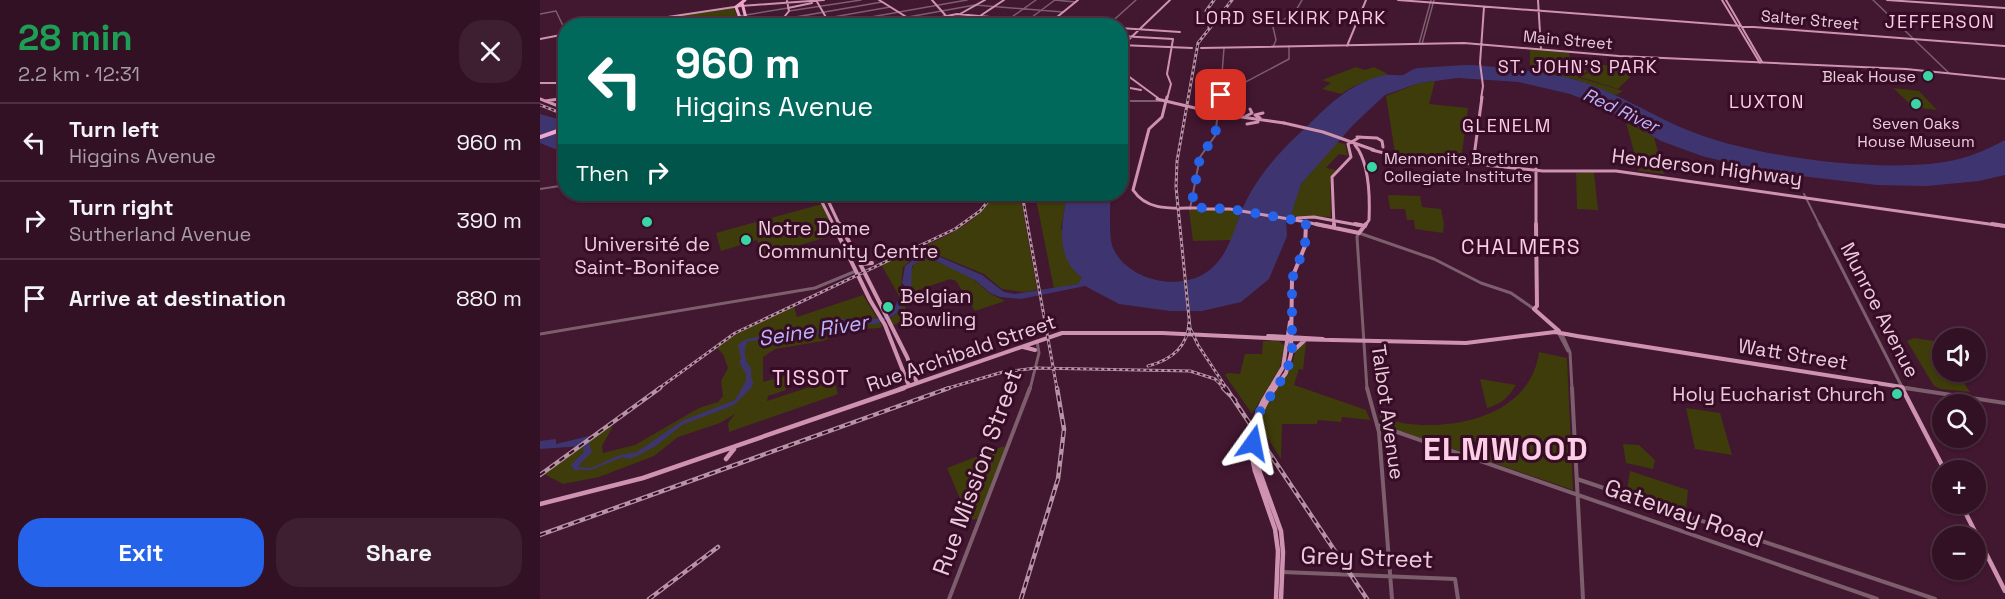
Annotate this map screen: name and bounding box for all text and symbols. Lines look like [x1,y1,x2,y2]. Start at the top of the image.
street label: Salter Street [1760,5,1860,35]
district label: LORD SELKIRK PARK [1195,6,1387,29]
district label: JEFFERSON [1885,10,1995,33]
text: 28 min [18,15,133,61]
button: close [459,20,522,83]
street label: Main Street [1522,26,1614,54]
text: 960 m [675,37,801,90]
icon: left [576,42,654,120]
district label: ST. JOHN'S PARK [1498,55,1658,78]
text: 2.2 km · 12:31 [18,61,140,87]
place label: Bleak House [1822,66,1916,87]
pin [1195,69,1246,120]
marker: Bleak House [1921,69,1935,83]
icon: arrive [1204,78,1237,111]
water label: Red River [1580,83,1664,138]
text: Higgins Avenue [675,89,873,124]
district label: LUXTON [1729,90,1805,113]
marker: Seven Oaks House Museum [1909,97,1923,111]
place label: Seven Oaks House Museum [1857,113,1975,152]
district label: GLENELM [1462,114,1552,137]
text: Turn left [69,115,159,143]
icon: left [18,126,51,159]
text: 960 m [456,128,522,156]
street label: Henderson Highway [1610,142,1804,192]
text: Higgins Avenue [69,143,216,169]
place label: Mennonite Brethren Collegiate Institute [1384,148,1539,187]
icon: right [641,156,674,189]
text: Then [576,159,629,187]
marker: Mennonite Brethren Collegiate Institute [1365,160,1379,174]
text: Turn right [69,193,174,221]
icon: right [18,204,51,237]
text: 390 m [457,206,522,234]
marker: Université de Saint-Boniface [640,215,654,229]
place label: Notre Dame Community Centre [758,215,938,264]
text: Sutherland Avenue [69,221,251,247]
place label: Université de Saint-Boniface [574,231,720,280]
marker: Notre Dame Community Centre [739,233,753,247]
district label: CHALMERS [1461,233,1581,260]
street label: Munroe Avenue [1835,238,1925,382]
icon: arrive [18,282,51,315]
place label: Belgian Bowling [900,283,976,332]
text: Arrive at destination [69,284,286,312]
text: 880 m [456,284,522,312]
marker: Belgian Bowling [881,300,895,314]
water label: Seine River [756,308,872,352]
street label: Rue Archibald Street [863,308,1059,398]
map controls [1932,328,1986,580]
button: sound [1932,328,1986,382]
street label: Watt Street [1736,333,1850,375]
street label: Talbot Avenue [1366,343,1410,481]
district label: TISSOT [772,364,850,391]
street label: Rue Mission Street [925,365,1029,579]
place label: Holy Eucharist Church [1672,381,1885,407]
marker: Holy Eucharist Church [1890,387,1904,401]
button: search [1932,394,1986,448]
position arrow [1221,411,1285,475]
district label: ELMWOOD [1423,429,1589,469]
button: + [1932,460,1986,514]
street label: Gateway Road [1601,471,1767,555]
button: Exit [18,518,264,587]
button: Share [276,518,522,587]
button: − [1932,526,1986,580]
street label: Grey Street [1300,539,1434,575]

